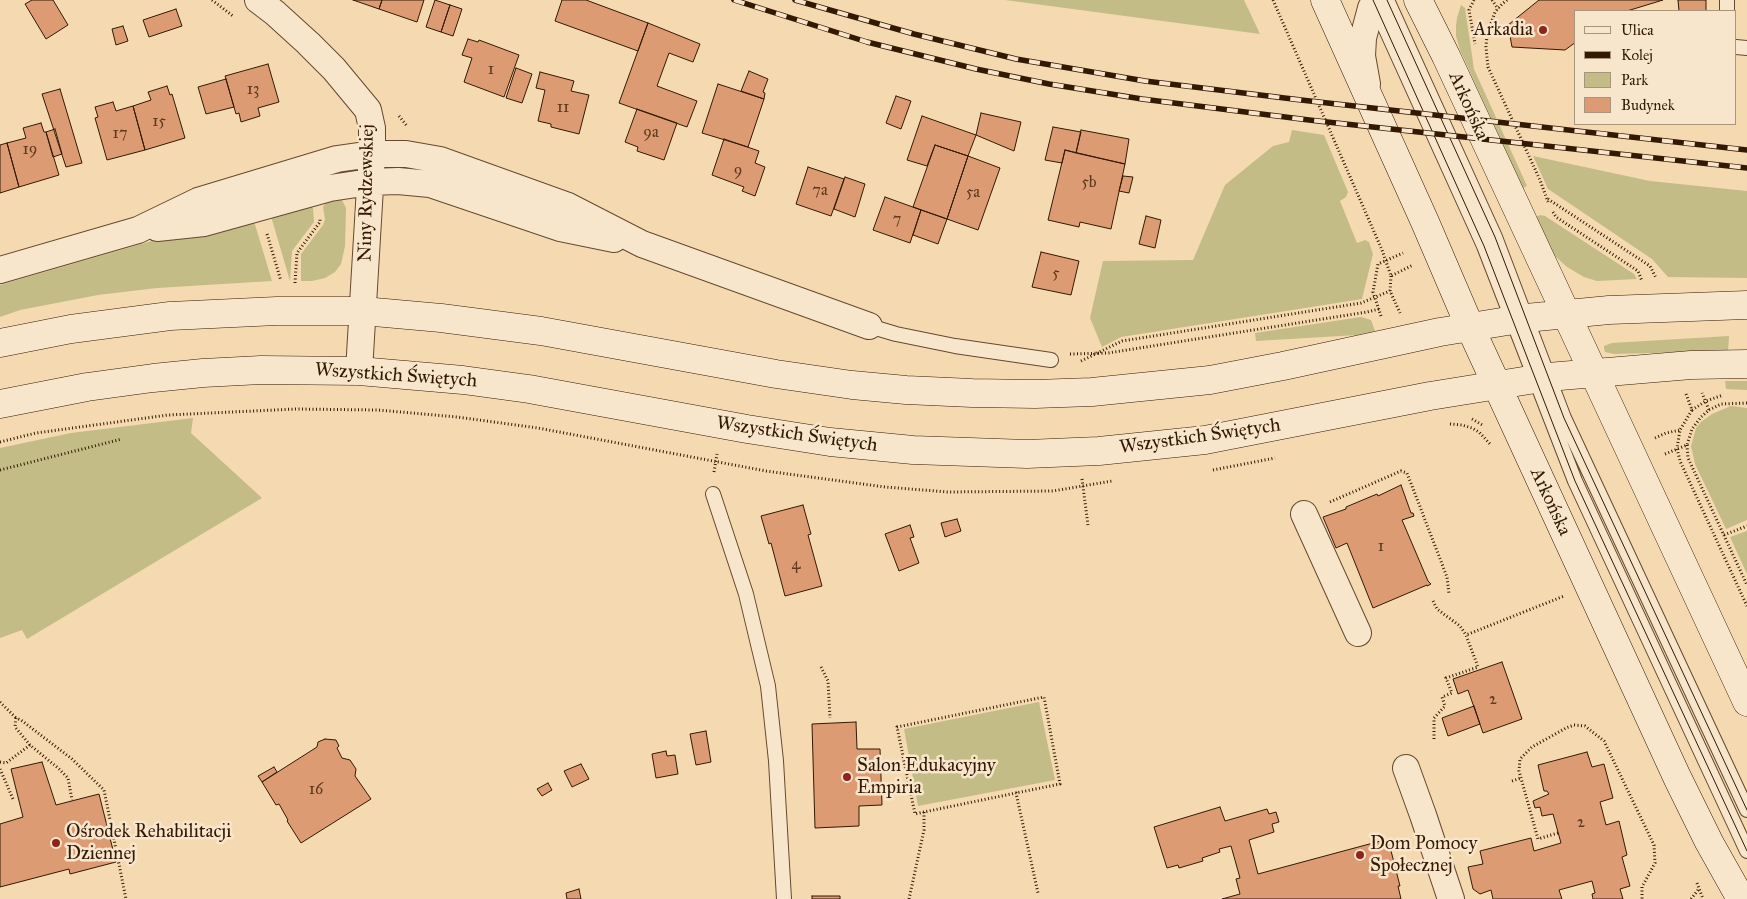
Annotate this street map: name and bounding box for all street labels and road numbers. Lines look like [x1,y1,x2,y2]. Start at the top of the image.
street label: Arkońska [1443,68,1493,144]
street label: Niny Rydzewskiej [354,124,380,262]
street label: Wszystkich Świętych [314,359,478,393]
street label: Wszystkich Świętych [715,412,879,458]
street label: Wszystkich Świętych [1118,414,1282,460]
street label: Arkońska [1524,465,1576,539]

